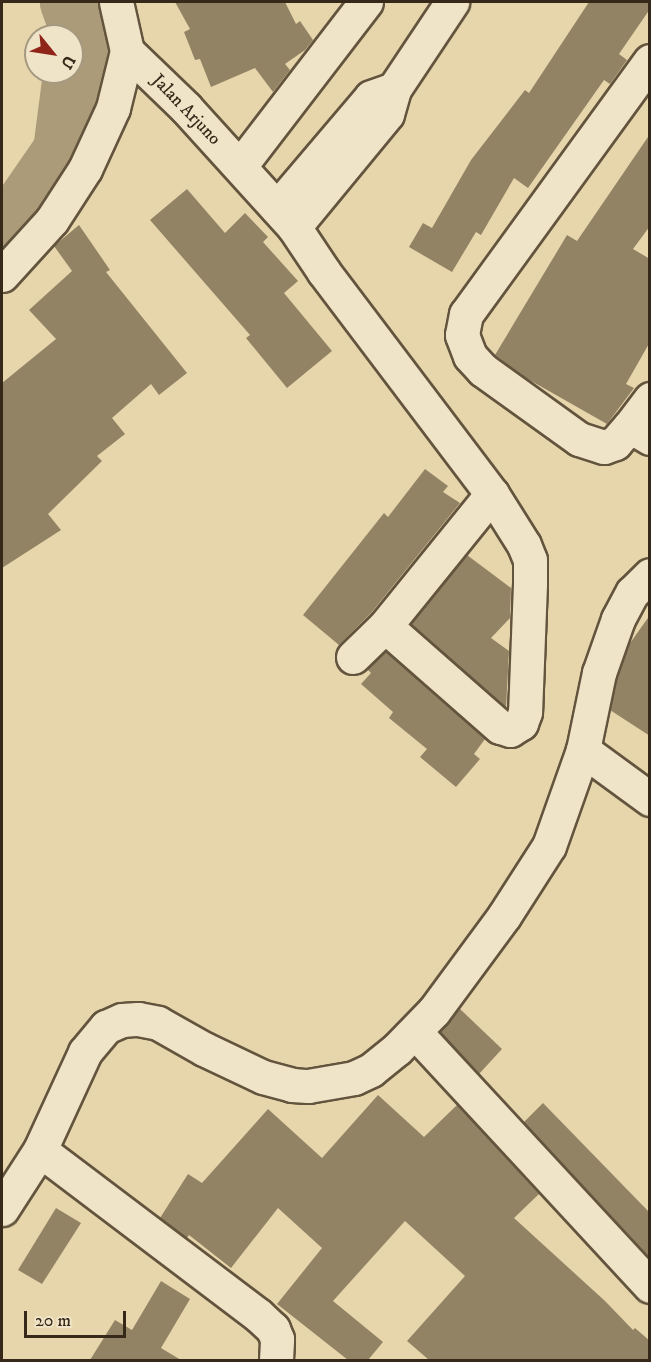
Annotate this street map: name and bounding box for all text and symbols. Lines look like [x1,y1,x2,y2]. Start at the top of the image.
north arrow [24,24,84,84]
text: U [56,52,80,72]
street label: Jalan Arjuno [147,70,225,150]
scale bar [27,1299,129,1337]
text: 20 m [35,1310,71,1332]

